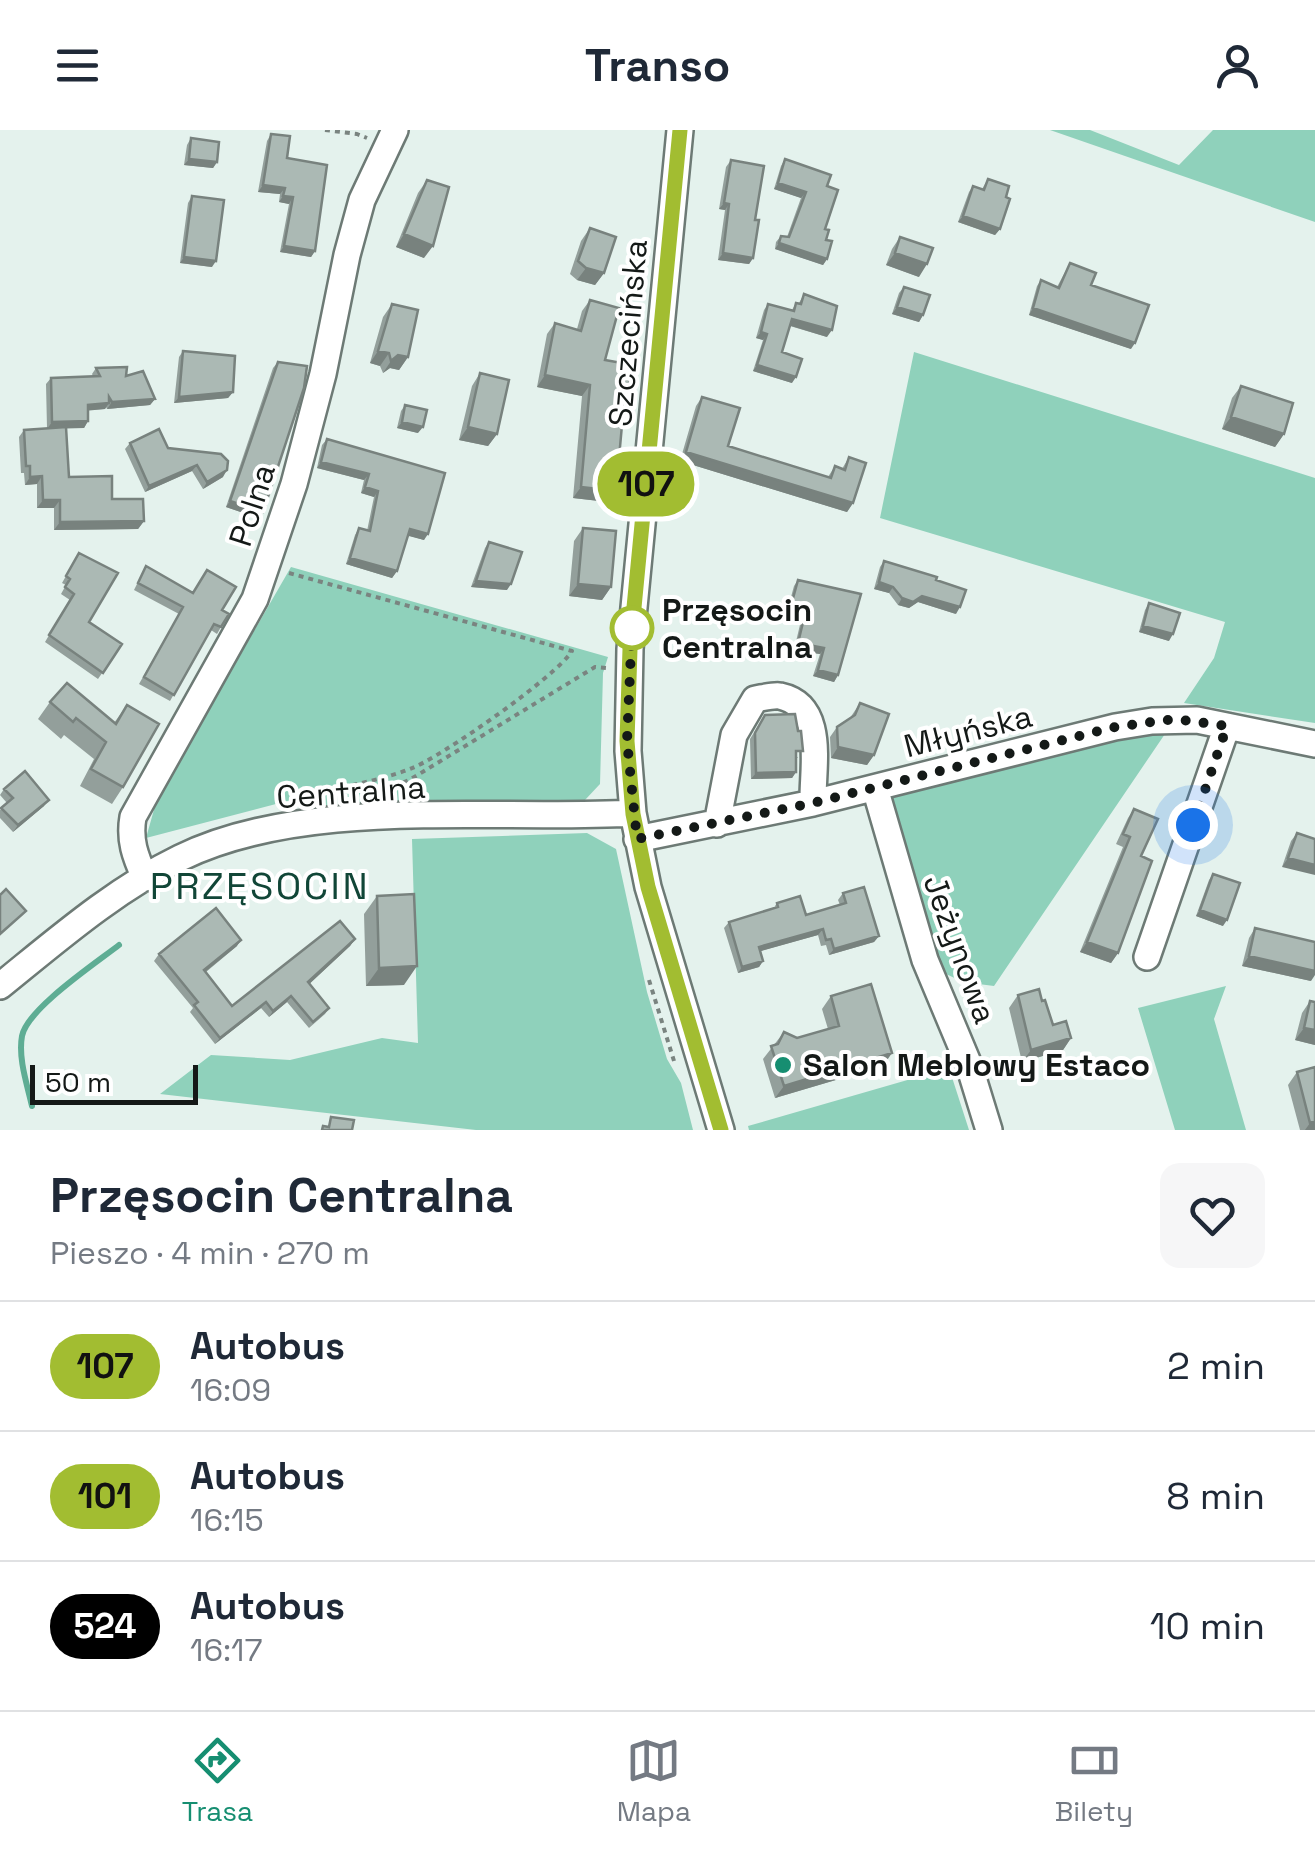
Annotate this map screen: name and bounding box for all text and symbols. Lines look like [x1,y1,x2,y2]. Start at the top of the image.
text: Transo [585,37,730,94]
icon: menu [50,38,105,93]
icon: person [1210,38,1265,93]
street label: Szczecińska [600,238,656,428]
line badge: 107 [588,452,704,516]
street label: Polna [220,459,284,551]
text: 107 [617,462,675,506]
place label: Przęsocin Centralna [662,590,812,667]
marker: Przęsocin Centralna [611,607,653,649]
street label: Młyńska [900,696,1036,766]
street label: Centralna [275,767,427,817]
your location [1168,800,1218,850]
district label: PRZĘSOCIN [150,862,370,910]
street label: Jeżynowa [915,869,1005,1029]
place label: Salon Meblowy Estaco [803,1045,1150,1085]
marker: Salon Meblowy Estaco [772,1054,794,1076]
scale bar [30,1060,198,1104]
text: 50 m [45,1064,111,1100]
button: heart [1160,1163,1265,1268]
text: Przęsocin Centralna [50,1165,513,1226]
text: Pieszo · 4 min · 270 m [50,1233,370,1273]
text: Autobus [190,1322,345,1370]
text: 2 min [1167,1342,1265,1390]
text: 107 [76,1344,134,1388]
text: 16:09 [190,1370,271,1410]
text: Autobus [190,1452,345,1500]
text: 8 min [1166,1472,1265,1520]
text: 101 [78,1474,132,1518]
text: 16:15 [190,1500,264,1540]
text: Autobus [190,1582,345,1630]
text: 10 min [1150,1602,1265,1650]
text: 524 [73,1604,137,1648]
text: 16:17 [190,1630,262,1670]
tab: Trasa [182,1733,253,1829]
tab: Mapa [617,1733,691,1829]
tab: Bilety [1055,1733,1133,1829]

